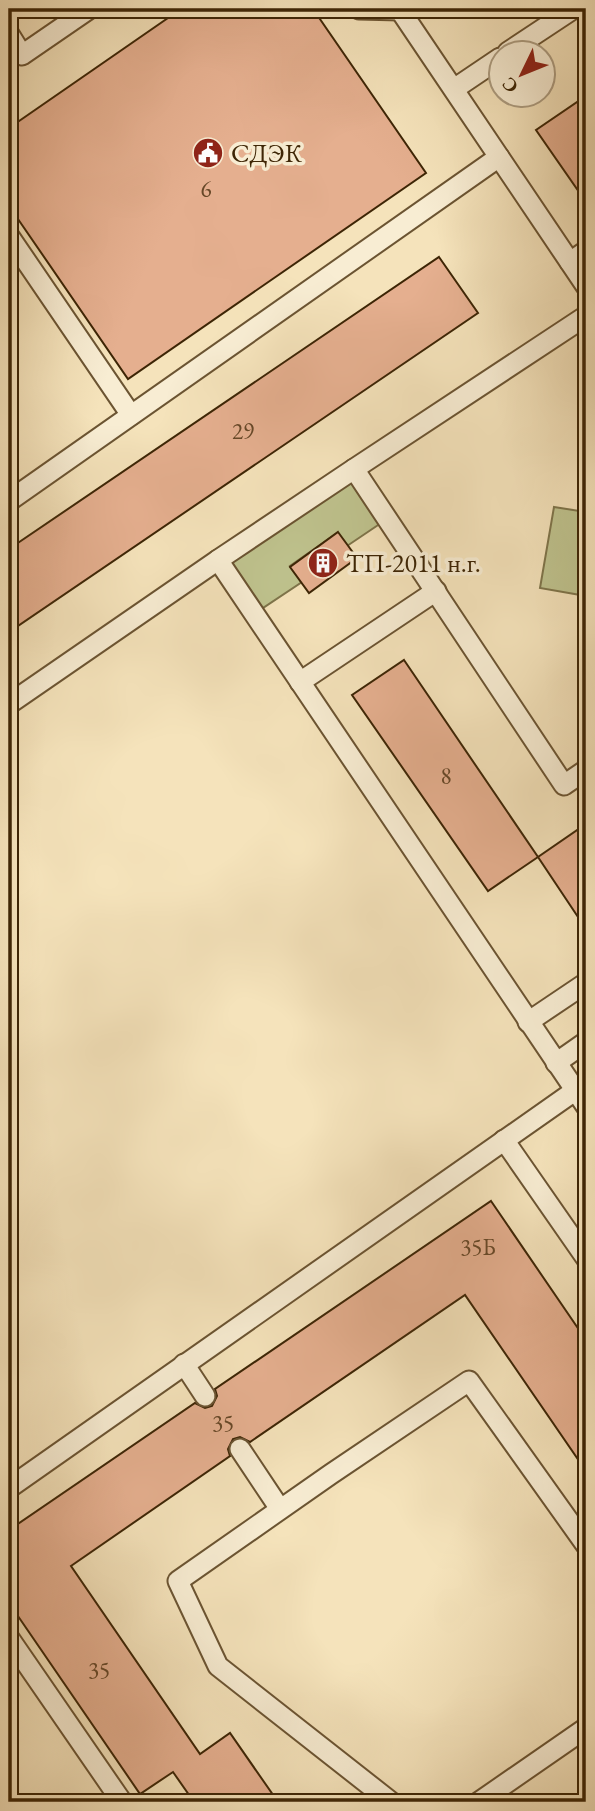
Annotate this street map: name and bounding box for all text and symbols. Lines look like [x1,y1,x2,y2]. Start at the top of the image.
north arrow [486,38,556,108]
text: С [496,72,524,99]
public building icon: СДЭК [191,136,225,170]
place label: СДЭК [231,136,303,170]
house number: 6 [200,174,212,204]
house number: 29 [232,416,254,446]
building icon: ТП-2011 н.г. [306,546,340,580]
place label: ТП-2011 н.г. [346,546,481,580]
house number: 8 [440,761,452,791]
house number: 35Б [460,1232,496,1262]
house number: 35 [212,1408,234,1438]
house number: 35 [88,1655,110,1685]

